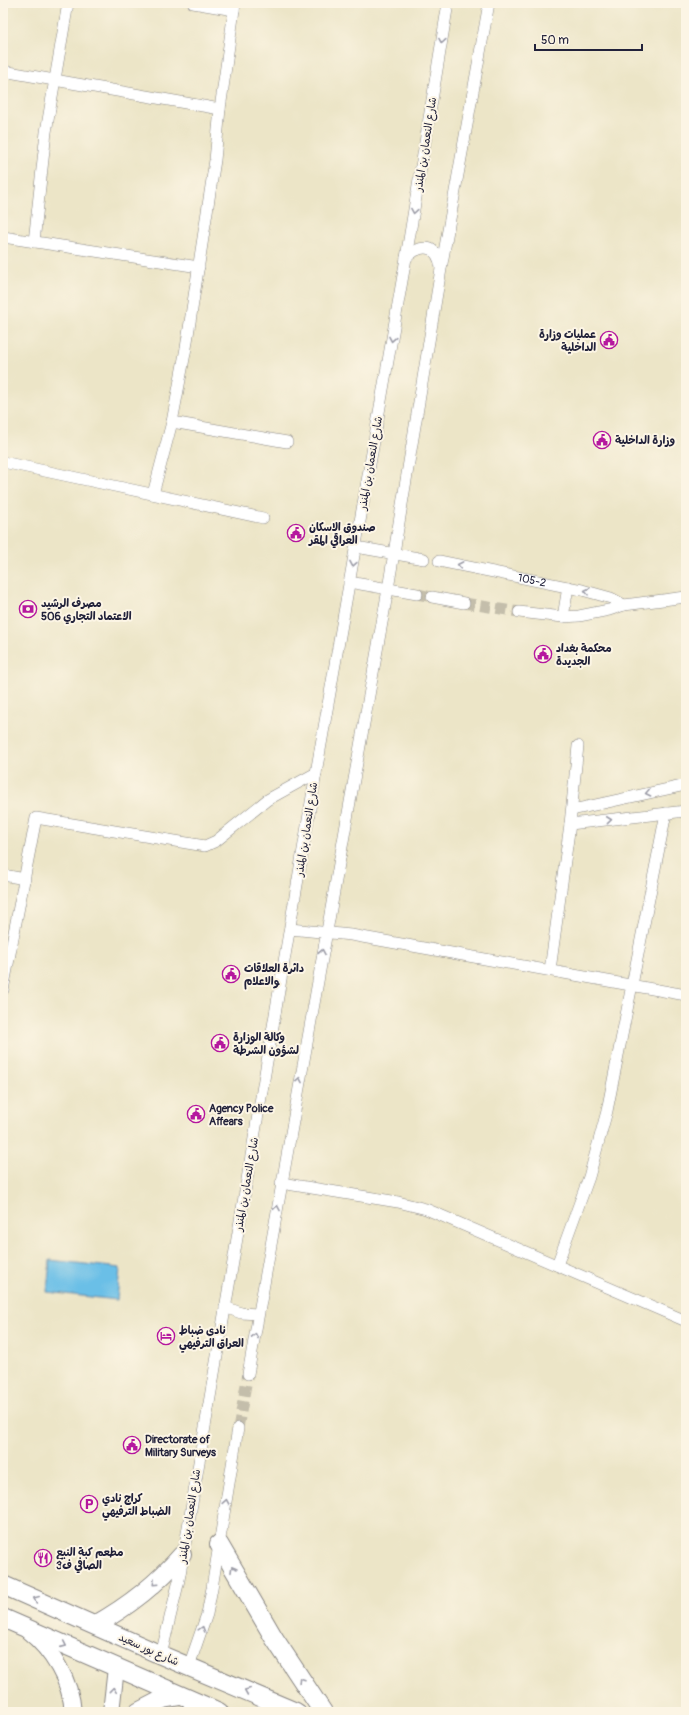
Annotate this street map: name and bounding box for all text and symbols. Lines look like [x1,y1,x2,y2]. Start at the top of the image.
scale bar [535,26,642,52]
text: 50 m [541,33,569,48]
one-way arrow [438,38,446,45]
street label: شارع النعمان بن المنذر [411,96,441,193]
one-way arrow [410,208,419,214]
place label: عمليات وزارة الداخلية [539,328,596,354]
public building icon: عمليات وزارة الداخلية [599,330,619,350]
one-way arrow [388,336,397,342]
street label: شارع النعمان بن المنذر [356,415,387,512]
public building icon: وزارة الداخلية [592,430,612,450]
place label: وزارة الداخلية [615,434,675,447]
place label: صندوق الاسكان العراقي المقر [308,521,376,549]
public building icon: صندوق الاسكان العراقي المقر [286,523,306,543]
one-way arrow [349,561,357,567]
one-way arrow [457,562,463,570]
street label: 105-2 [517,571,547,590]
one-way arrow [584,587,591,596]
place label: مصرف الرشيد الاعتماد التجاري 506 [41,597,132,625]
bank icon: مصرف الرشيد الاعتماد التجاري 506 [18,599,38,619]
place label: محكمة بغداد الجديدة [556,642,612,668]
public building icon: محكمة بغداد الجديدة [533,644,553,664]
street label: شارع النعمان بن المنذر [292,781,322,878]
one-way arrow [645,789,651,797]
one-way arrow [606,815,612,824]
one-way arrow [317,948,326,955]
place label: دائرة العلاقات والاعلام [244,962,304,990]
public building icon: دائرة العلاقات والاعلام [221,964,241,984]
place label: وكالة الوزارة لشؤون الشرطة [233,1031,299,1058]
public building icon: وكالة الوزارة لشؤون الشرطة [210,1033,230,1053]
one-way arrow [295,1076,303,1083]
place label: Agency Police Affears [209,1102,274,1128]
public building icon: Agency Police Affears [186,1104,206,1124]
street label: شارع النعمان بن المنذر [232,1136,263,1233]
one-way arrow [272,1205,281,1211]
place label: نادي ضباط العراق الترفيهي [179,1324,244,1353]
hotel icon: نادي ضباط العراق الترفيهي [156,1326,176,1346]
one-way arrow [250,1333,258,1339]
place label: Directorate of Military Surveys [145,1433,216,1459]
public building icon: Directorate of Military Surveys [122,1435,142,1455]
street label: شارع النعمان بن المنذر [175,1468,205,1565]
place label: كراج نادي الضباط الترفيهي [102,1492,171,1521]
parking icon: كراج نادي الضباط الترفيهي [79,1494,99,1514]
one-way arrow [221,1498,229,1505]
place label: مطعم كبة النبع الصافي ف3 [56,1546,124,1574]
restaurant icon: مطعم كبة النبع الصافي ف3 [33,1548,53,1568]
one-way arrow [231,1566,238,1573]
one-way arrow [153,1578,160,1585]
one-way arrow [33,1596,40,1604]
one-way arrow [197,1626,206,1633]
street label: شارع بور سعيد [116,1630,181,1670]
one-way arrow [60,1640,68,1648]
one-way arrow [298,1677,306,1684]
one-way arrow [109,1687,118,1693]
one-way arrow [244,1688,252,1696]

